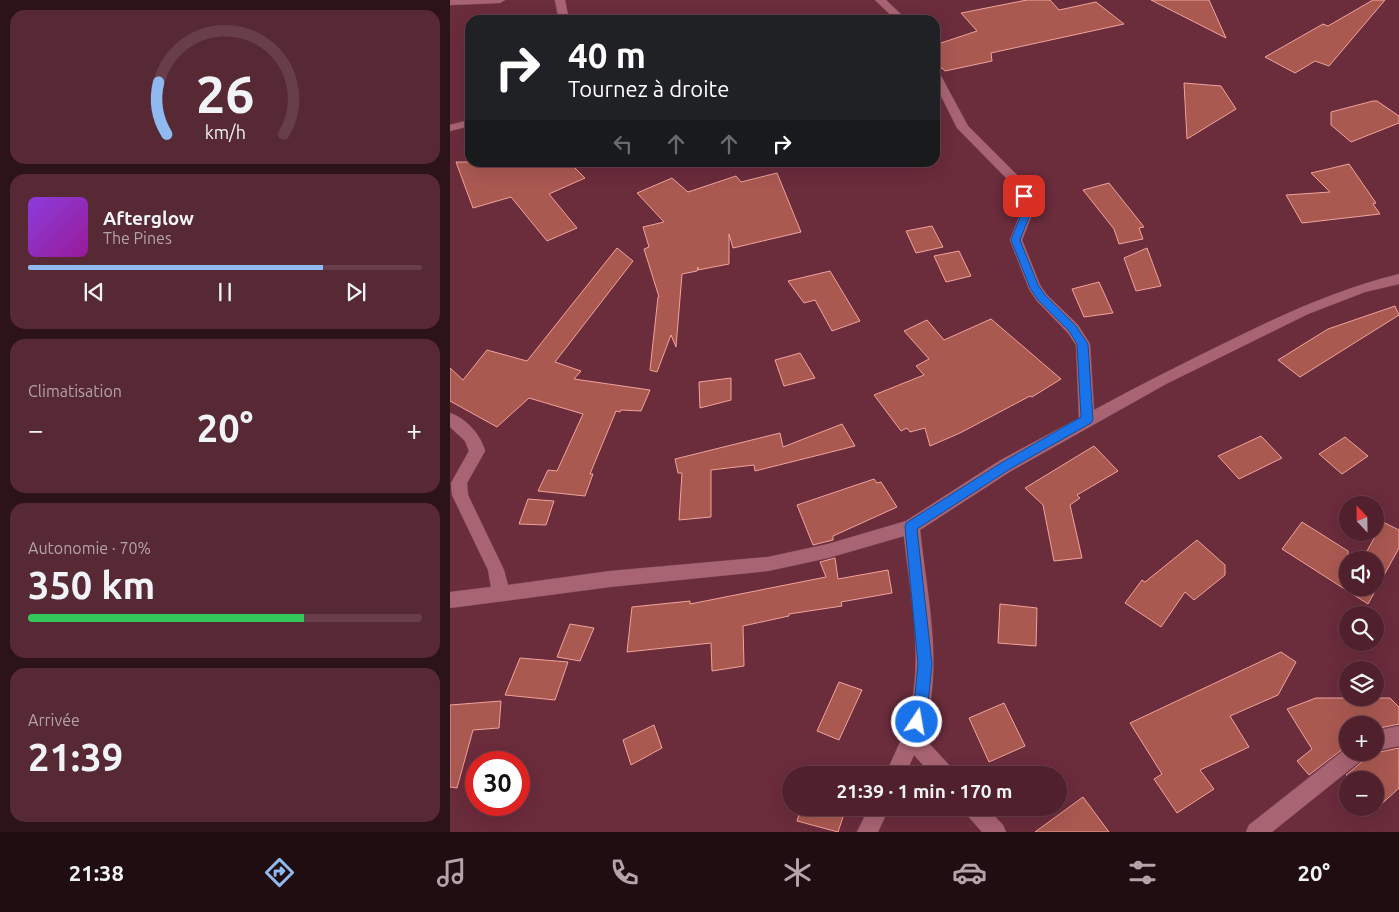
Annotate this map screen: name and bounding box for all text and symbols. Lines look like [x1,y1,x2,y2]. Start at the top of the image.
icon: right [485,35,550,100]
text: 40 m [568,35,646,75]
text: 26 [196,65,254,123]
text: Tournez à droite [568,76,729,101]
text: km/h [204,122,246,142]
icon: left [609,130,637,158]
icon: ahead [662,130,690,158]
icon: ahead [715,130,743,158]
icon: right [768,130,796,158]
pin [1003,175,1045,217]
icon: arrive [1010,182,1038,210]
text: Afterglow [103,207,194,229]
text: The Pines [103,229,172,247]
icon: previous [80,278,108,306]
icon: pause [211,278,239,306]
icon: next [342,278,370,306]
text: Climatisation [28,382,122,400]
text: 20° [197,407,253,449]
text: − [28,414,44,445]
text: + [406,414,422,445]
north arrow [1339,496,1384,541]
map controls [1339,496,1384,816]
text: Autonomie · 70% [28,539,151,557]
button: sound [1339,551,1384,596]
text: 350 km [28,564,155,606]
button: search [1339,606,1384,651]
button: layers [1339,661,1384,706]
position arrow [890,695,942,747]
text: Arrivée [28,711,80,729]
button: + [1339,716,1384,761]
text: 21:39 [28,736,123,778]
speed limit sign: 30 [465,751,530,816]
button: − [1339,771,1384,816]
text: 21:39 · 1 min · 170 m [837,780,1012,802]
icon: directions [262,855,297,890]
icon: music [434,855,469,890]
icon: phone [607,855,642,890]
icon: climate [780,855,815,890]
icon: car [952,855,987,890]
icon: filters [1125,855,1160,890]
text: 21:38 [69,860,124,885]
text: 20° [1297,860,1330,885]

